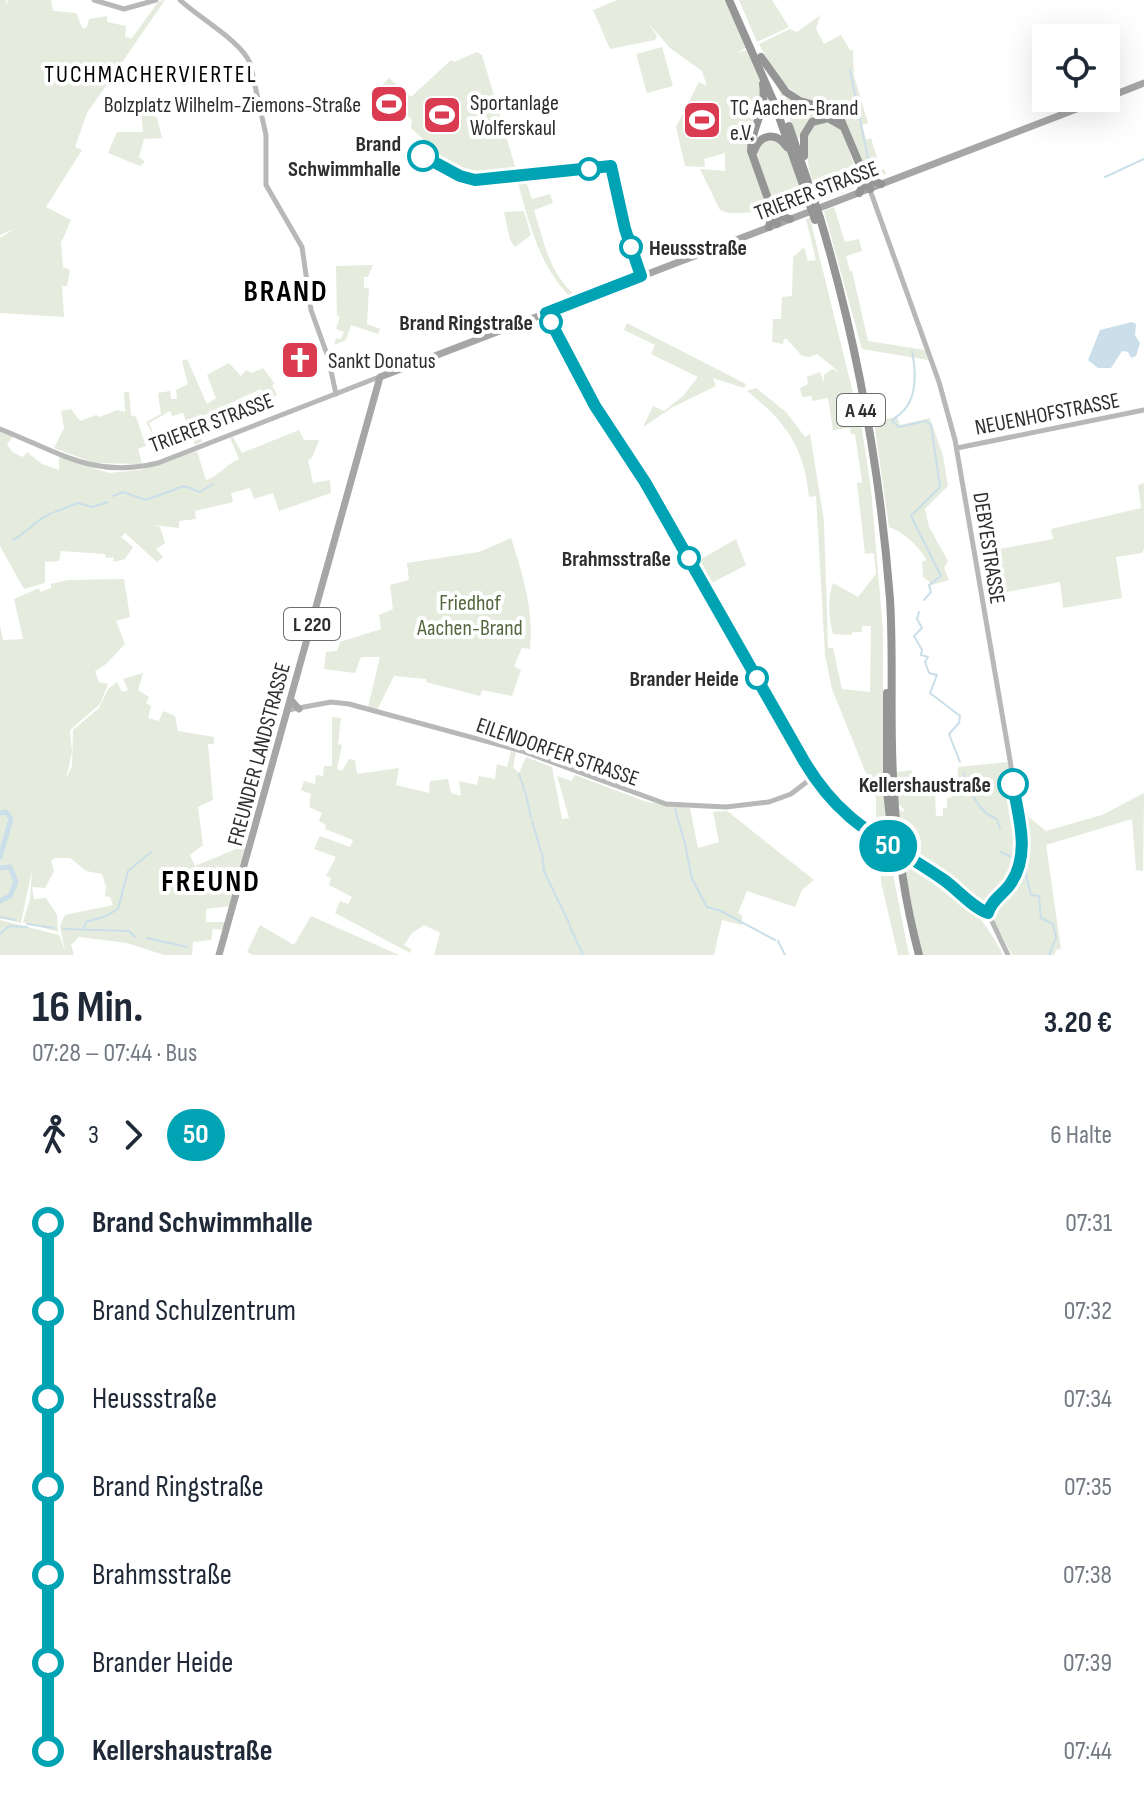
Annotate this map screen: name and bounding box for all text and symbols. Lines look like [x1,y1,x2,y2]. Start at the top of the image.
map controls [1032,24,1120,112]
button: locate [1032,24,1120,112]
district label: TUCHMACHERVIERTEL [44,60,258,89]
sports icon: Bolzplatz Wilhelm-Ziemons-Straße [368,83,410,125]
place label: Sportanlage Wolferskaul [470,90,559,142]
place label: Bolzplatz Wilhelm-Ziemons-Straße [104,92,361,119]
sports icon: Sportanlage Wolferskaul [421,94,463,136]
place label: TC Aachen-Brand e.V. [730,95,858,147]
sports icon: TC Aachen-Brand e.V. [681,99,723,141]
place label: Brand Schwimmhalle [288,131,401,183]
marker: Brand Schwimmhalle [408,141,438,171]
street label: TRIERER STRASSE [751,155,882,227]
unlabelled marker [578,158,600,180]
place label: Heussstraße [649,235,747,262]
marker: Heussstraße [620,236,642,258]
district label: BRAND [244,274,328,310]
place label: Brand Ringstraße [399,310,533,337]
marker: Brand Ringstraße [540,311,562,333]
church icon: Sankt Donatus [279,339,321,381]
place label: Sankt Donatus [328,348,436,375]
street label: TRIERER STRASSE [146,387,277,459]
street label: NEUENHOFSTRASSE [973,387,1122,442]
road number: A 44 [837,394,885,426]
street label: DEBYESTRASSE [966,490,1011,606]
place label: Brahmsstraße [562,546,671,573]
marker: Brahmsstraße [678,547,700,569]
park label: Friedhof Aachen-Brand [416,590,523,642]
road number: L 220 [284,608,340,640]
street label: FREUNDER LANDSTRASSE [222,660,297,849]
place label: Brander Heide [629,666,739,693]
marker: Brander Heide [746,667,768,689]
street label: EILENDORFER STRASSE [473,712,642,793]
marker: Kellershaustraße [998,769,1028,799]
place label: Kellershaustraße [859,772,991,799]
line badge: 50 [852,820,924,872]
text: 50 [875,829,901,862]
district label: FREUND [161,864,261,900]
text: 16 Min. [32,981,143,1034]
text: 3.20 € [1044,1005,1112,1041]
text: 07:28 – 07:44 · Bus [32,1038,197,1069]
icon: walk [32,1113,76,1157]
icon: forward [111,1113,155,1157]
text: 50 [183,1118,209,1151]
text: 3 [88,1120,99,1151]
text: 6 Halte [1050,1120,1112,1151]
text: Brand Schwimmhalle [92,1205,313,1241]
text: 07:31 [1065,1208,1112,1239]
text: Brand Schulzentrum [92,1293,296,1329]
text: 07:32 [1064,1296,1112,1327]
text: Heussstraße [92,1381,217,1417]
text: 07:34 [1064,1384,1112,1415]
text: Brand Ringstraße [92,1469,264,1505]
text: 07:35 [1064,1472,1112,1503]
text: Brahmsstraße [92,1557,232,1593]
text: 07:38 [1063,1560,1112,1591]
text: Brander Heide [92,1645,233,1681]
text: 07:39 [1063,1648,1112,1679]
text: Kellershaustraße [92,1733,272,1769]
text: 07:44 [1063,1736,1112,1767]

